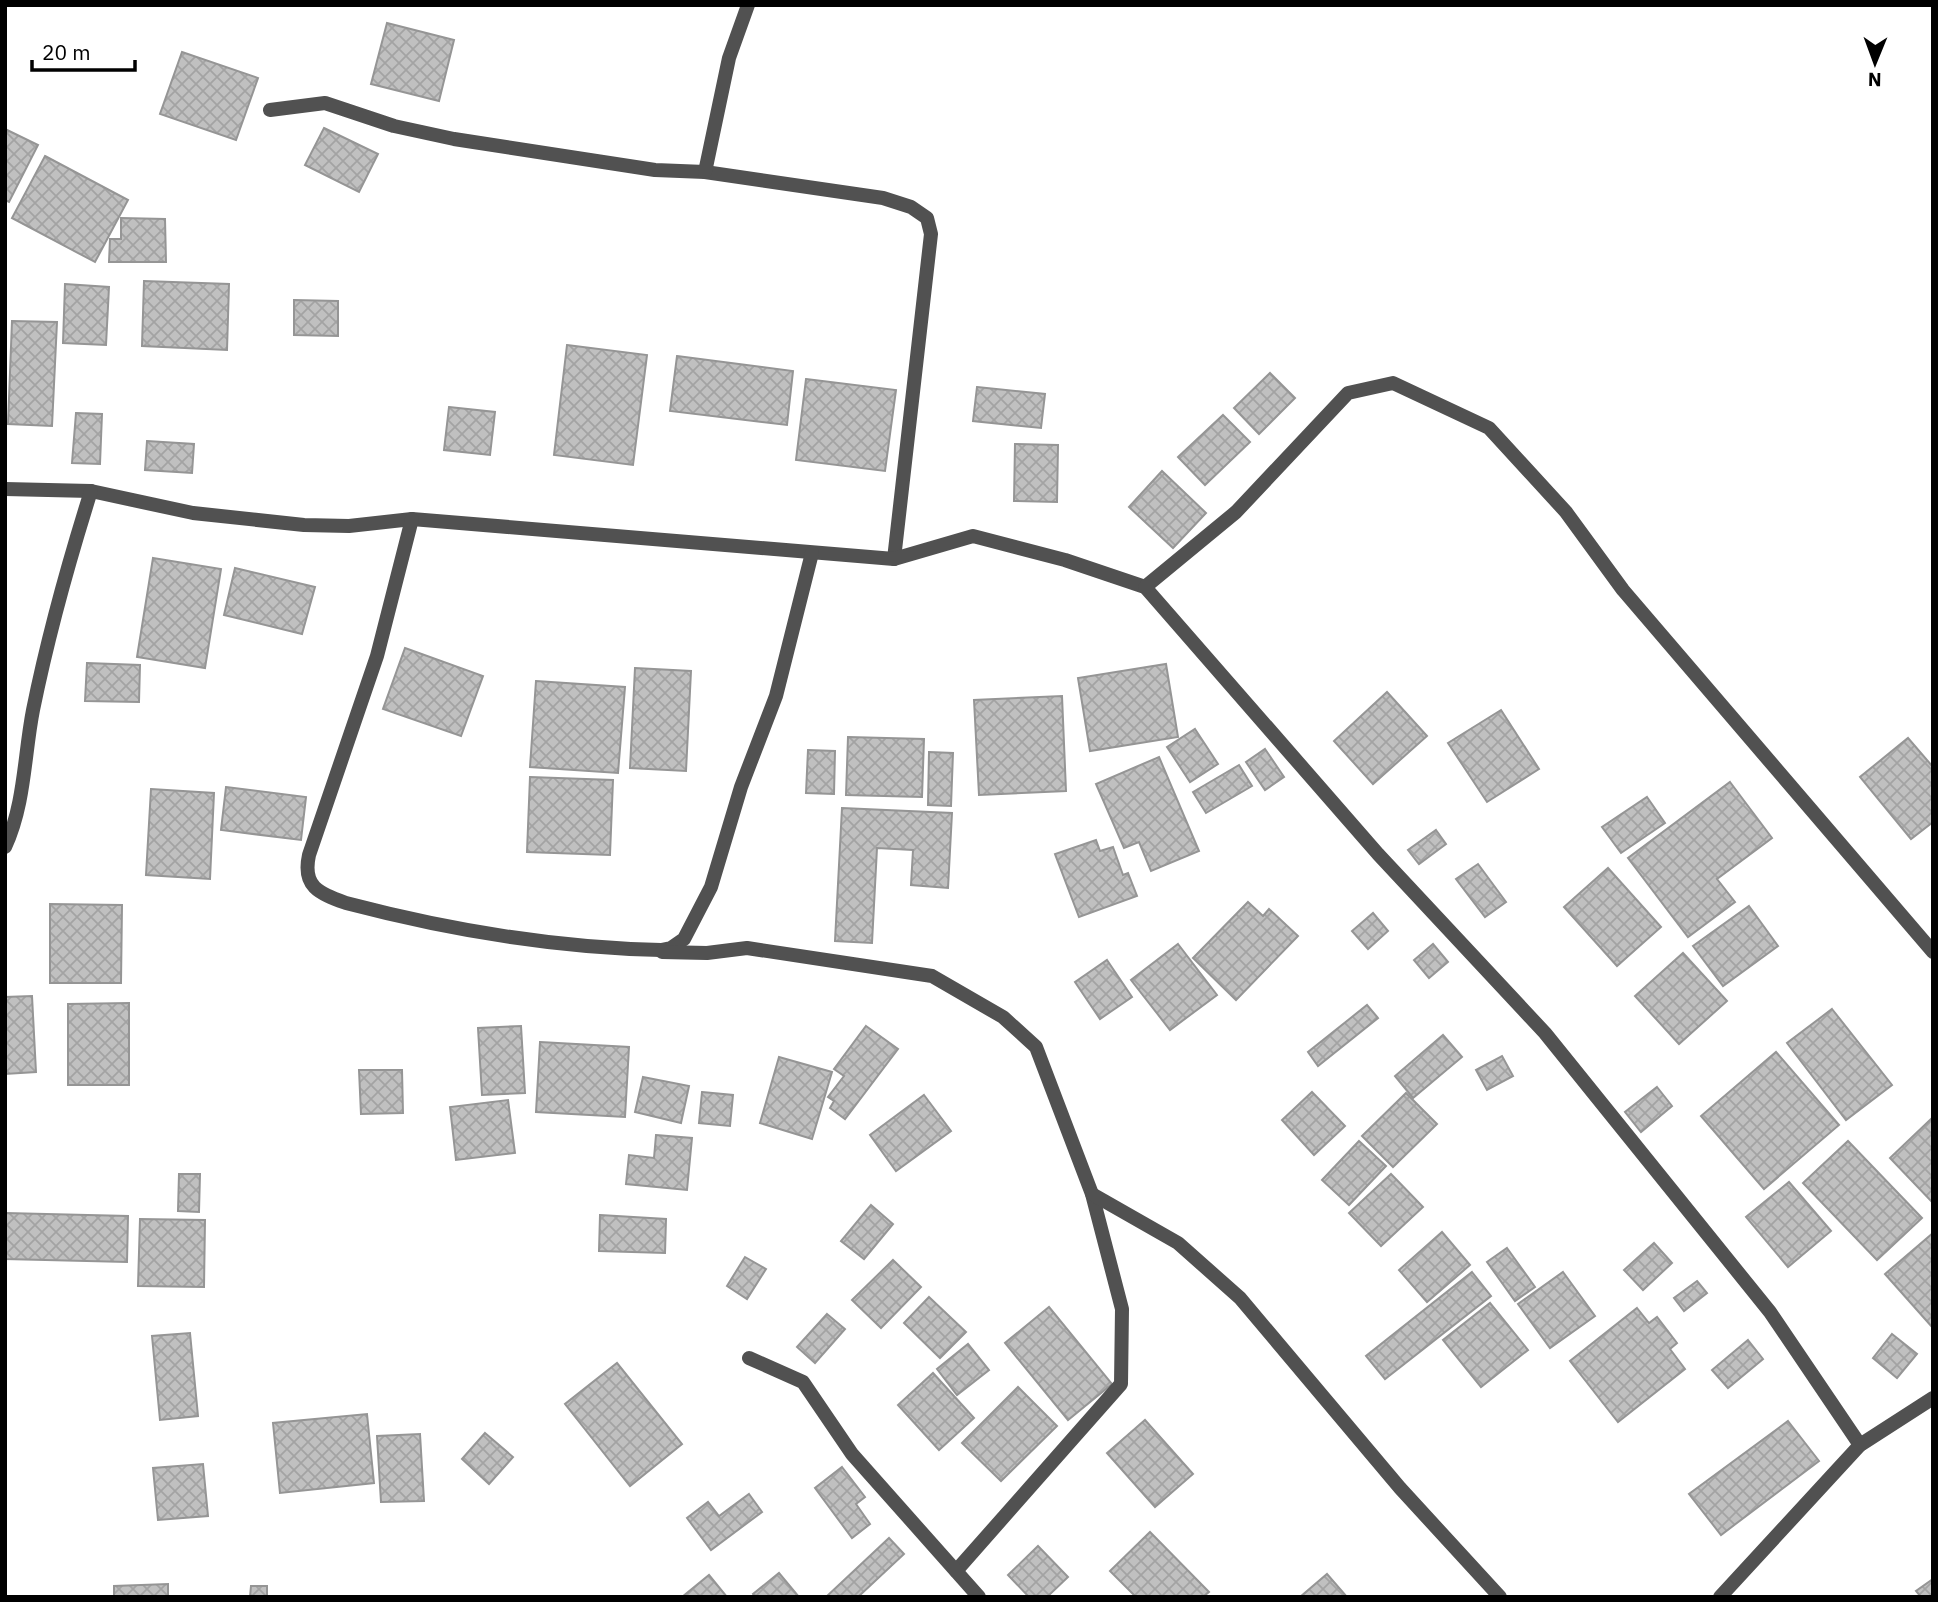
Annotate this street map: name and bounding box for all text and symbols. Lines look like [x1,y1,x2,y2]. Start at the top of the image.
scale bar [32,28,135,72]
north arrow [1840,28,1910,98]
text: 20 m [42,38,91,66]
text: N [1868,68,1882,92]

